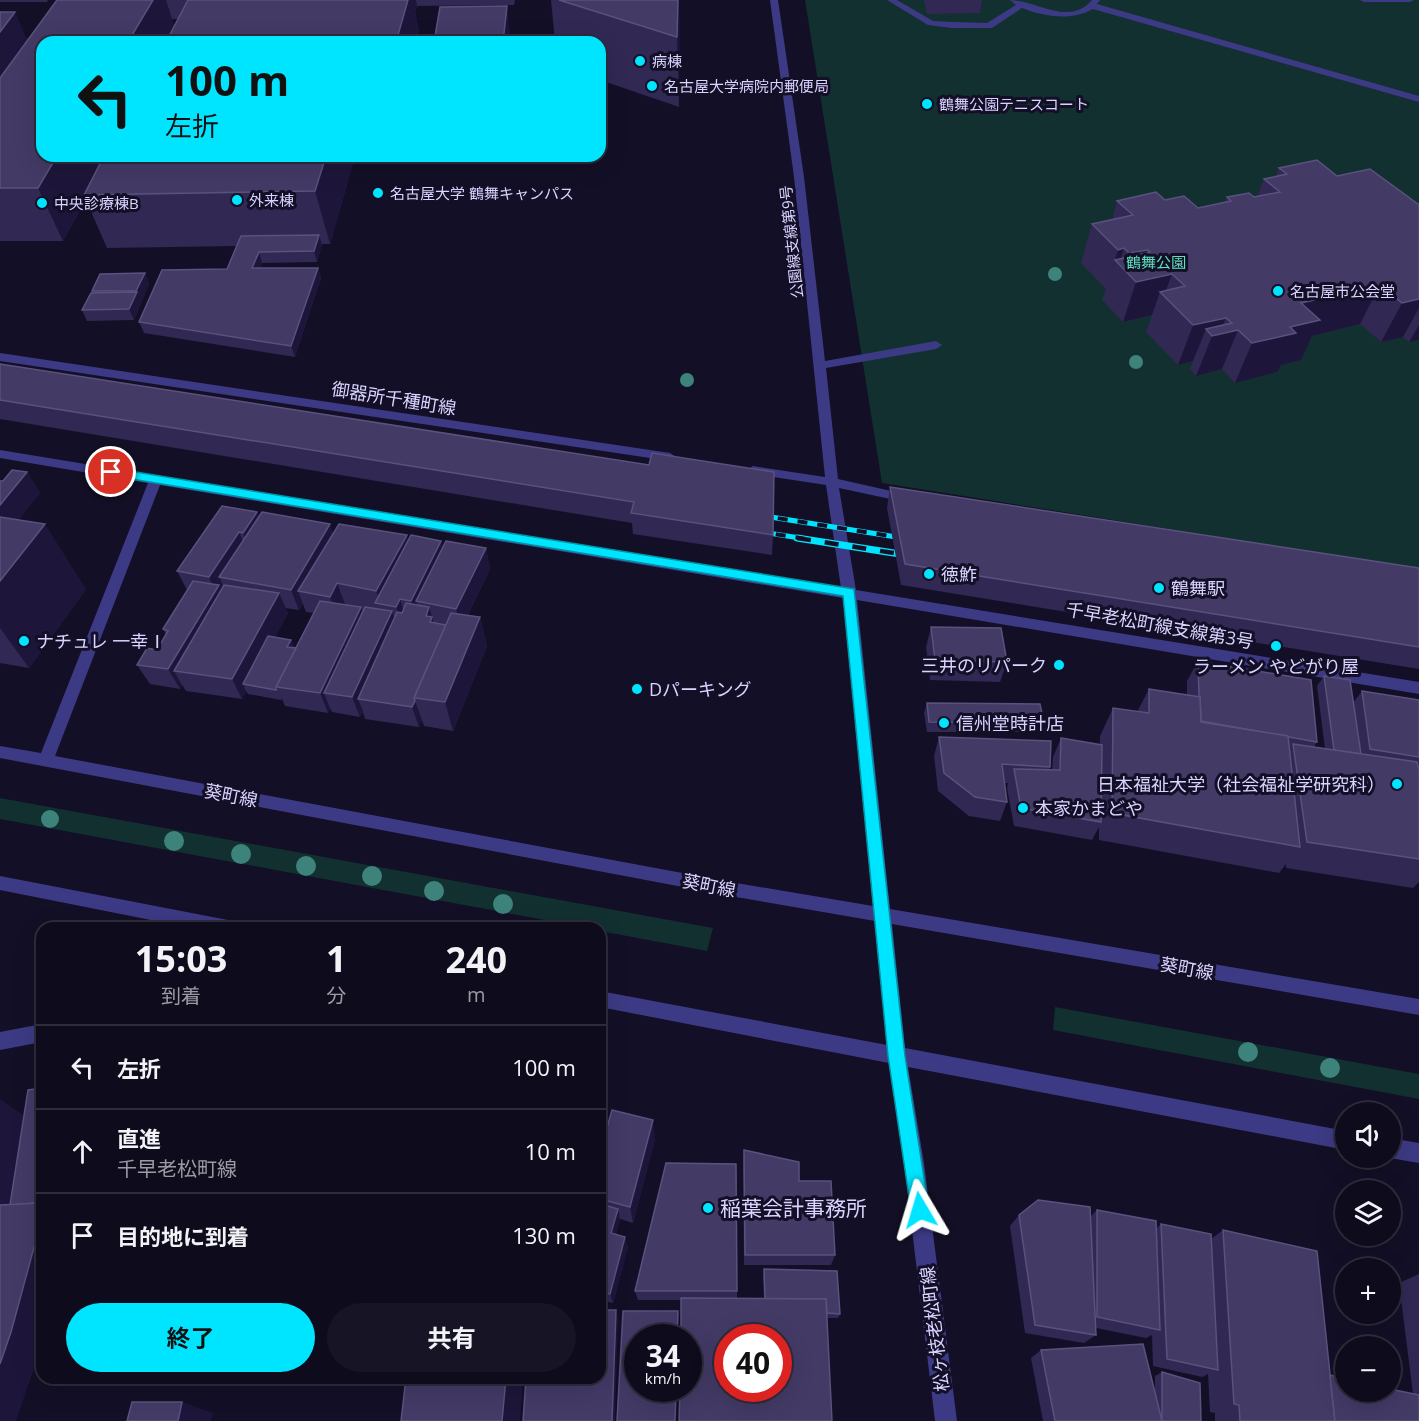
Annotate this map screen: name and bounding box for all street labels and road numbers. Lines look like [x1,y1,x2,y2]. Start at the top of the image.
street label: 公園線支線第9号 [775,184,807,300]
street label: 御器所千種町線 [330,376,458,420]
street label: 千早老松町線支線第3号 [1064,597,1256,653]
street label: 葵町線 [202,778,260,812]
street label: 葵町線 [680,868,738,902]
street label: 葵町線 [1158,951,1216,985]
street label: 松ヶ枝老松町線 [914,1265,954,1393]

